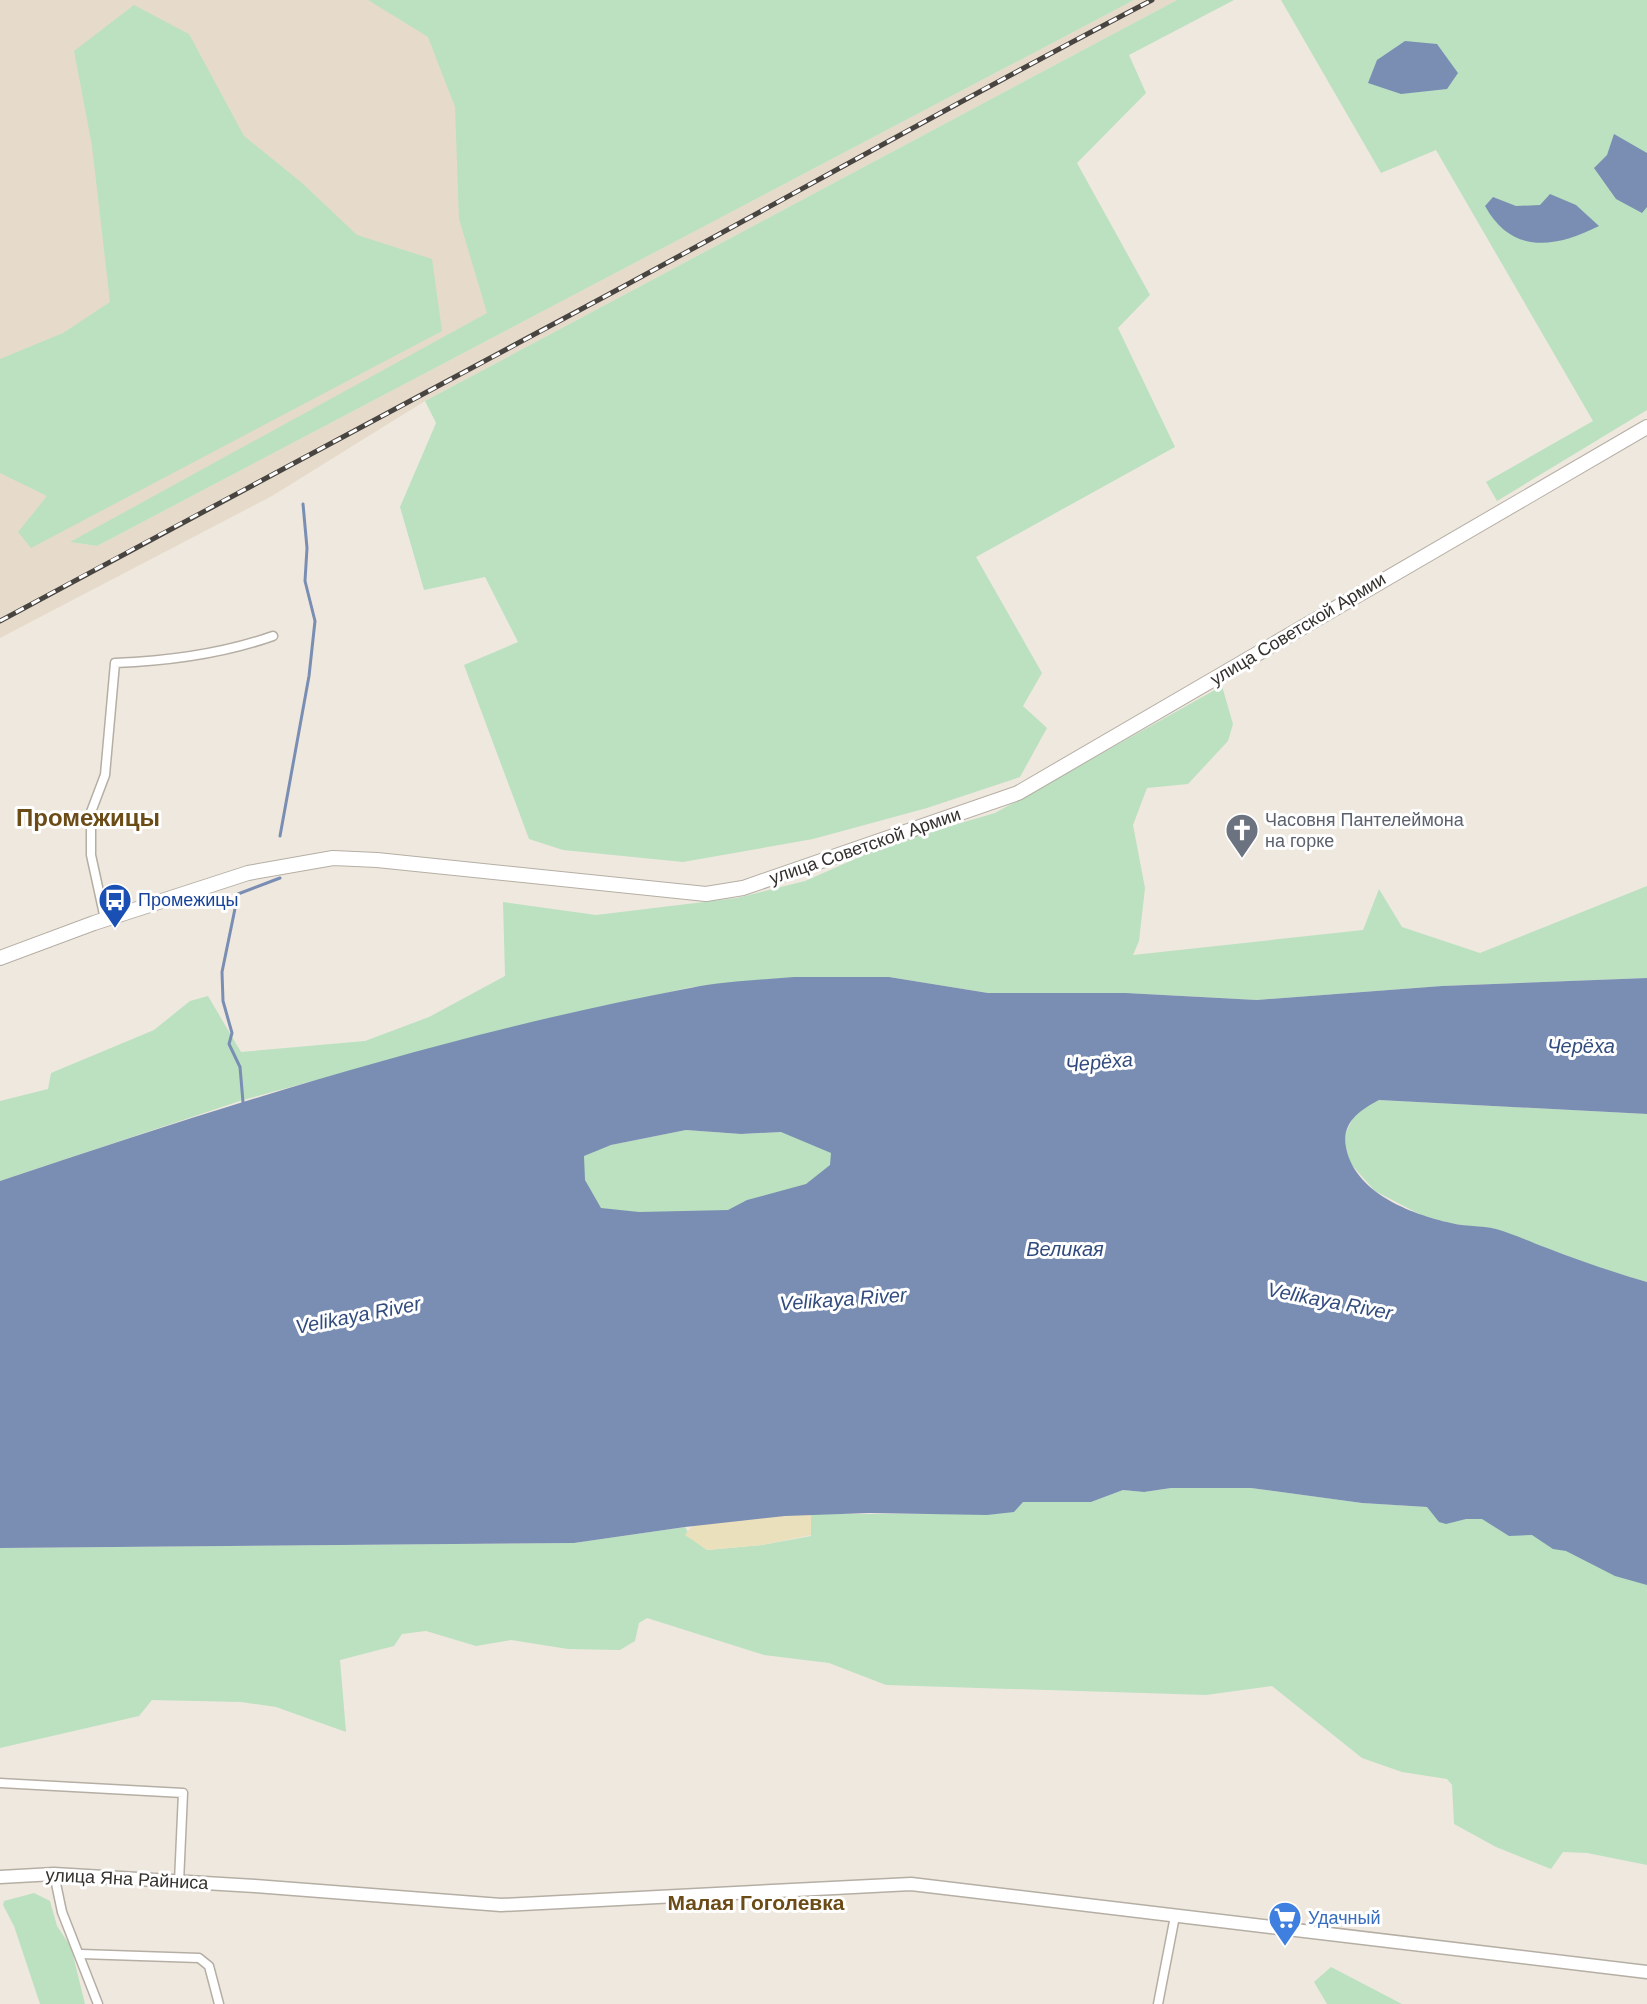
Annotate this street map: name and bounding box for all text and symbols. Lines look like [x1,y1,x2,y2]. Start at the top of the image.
street label: улица Советской Армии [1207,569,1389,689]
district label: Промежицы [16,804,160,831]
street label: улица Советской Армии [767,804,963,888]
place label: Часовня Пантелеймона на горке [1265,810,1465,851]
church icon: Часовня Пантелеймона на горке [1224,812,1260,859]
bus stop icon: Промежицы [97,882,133,929]
place label: Промежицы [138,890,239,910]
water label: Черёха [1547,1035,1615,1057]
water label: Черёха [1064,1048,1134,1076]
water label: Великая [1026,1238,1104,1260]
water label: Velikaya River [1266,1278,1396,1324]
water label: Velikaya River [779,1284,908,1314]
water label: Velikaya River [294,1292,424,1338]
street label: улица Яна Райниса [45,1865,210,1893]
district label: Малая Гоголевка [668,1891,845,1914]
supermarket icon: Удачный [1267,1900,1303,1947]
place label: Удачный [1308,1908,1380,1928]

